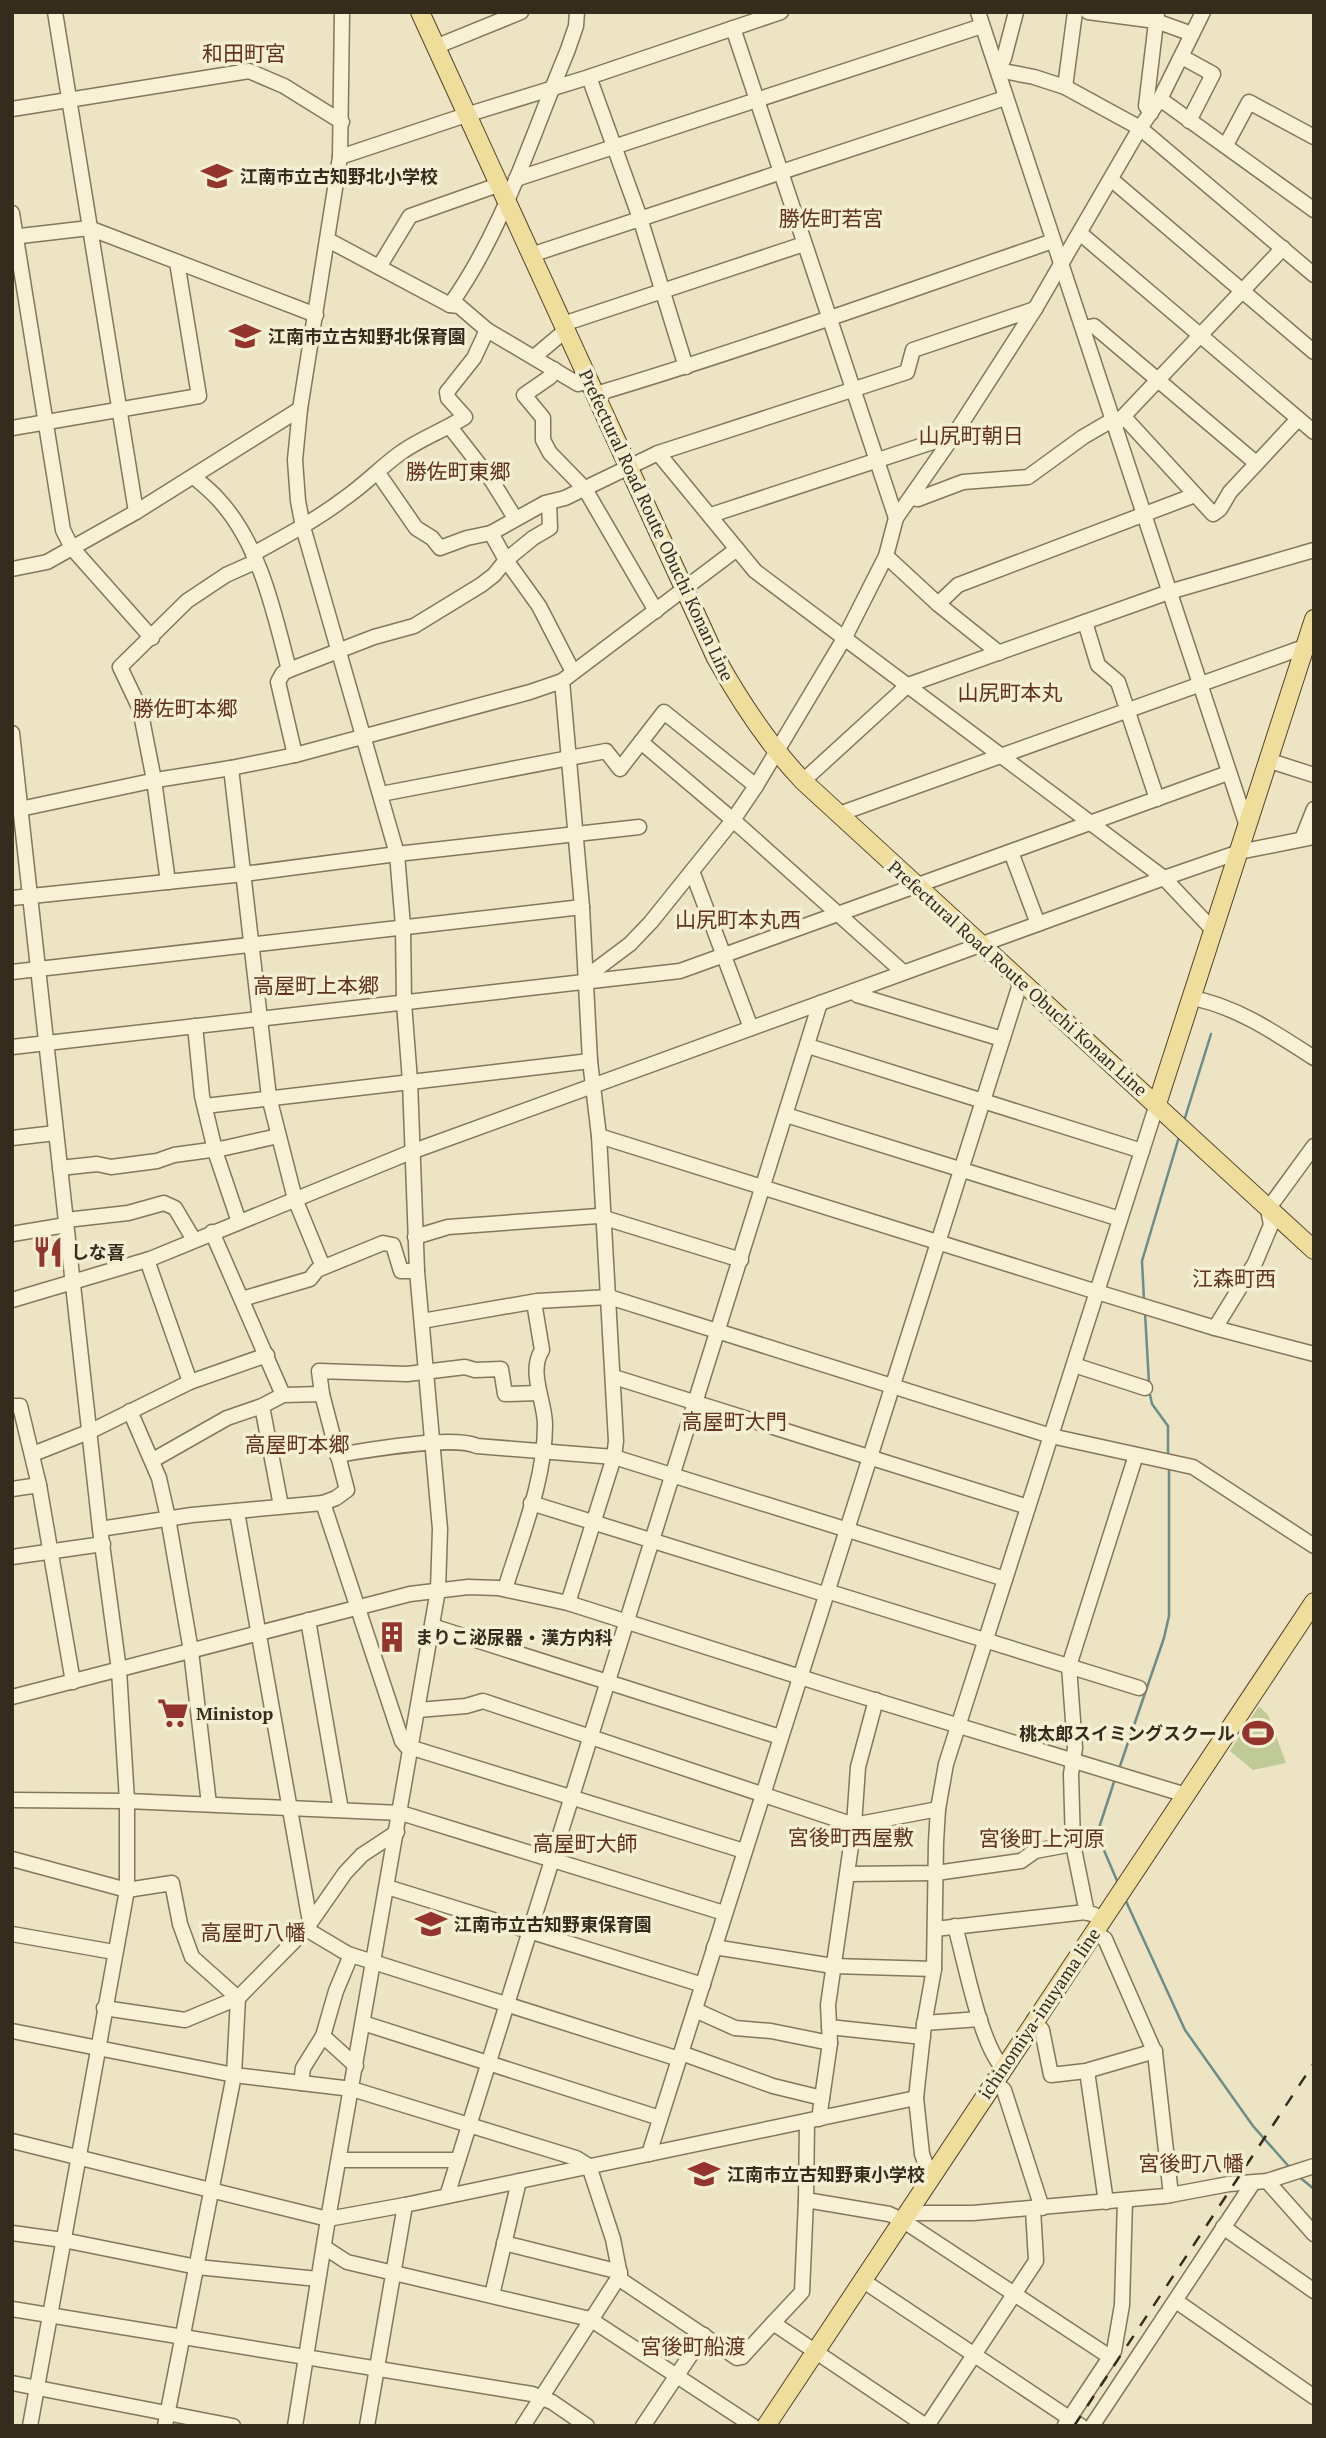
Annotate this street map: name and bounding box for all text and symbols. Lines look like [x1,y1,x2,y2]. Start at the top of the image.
district label: 和田町宮 [202,39,286,67]
school or university icon: 江南市立古知野北小学校 [200,159,234,193]
place label: 江南市立古知野北小学校 [240,164,438,188]
district label: 勝佐町若宮 [779,204,884,232]
school or university icon: 江南市立古知野北保育園 [228,319,262,353]
place label: 江南市立古知野北保育園 [268,324,466,348]
street label: Prefectural Road Route Obuchi Konan Line [574,365,740,685]
district label: 山尻町朝日 [919,421,1024,449]
district label: 勝佐町東郷 [406,457,511,485]
district label: 山尻町本丸 [958,678,1063,706]
district label: 勝佐町本郷 [133,694,238,722]
street label: Prefectural Road Route Obuchi Konan Line [883,855,1153,1101]
district label: 山尻町本丸西 [675,905,801,933]
district label: 高屋町上本郷 [253,971,379,999]
restaurant icon: しな喜 [31,1235,65,1269]
place label: しな喜 [71,1240,125,1264]
district label: 江森町西 [1192,1264,1276,1292]
district label: 高屋町大門 [682,1407,787,1435]
district label: 高屋町本郷 [245,1430,350,1458]
building icon: まりこ泌尿器・漢方内科 [375,1620,409,1654]
place label: まりこ泌尿器・漢方内科 [415,1625,613,1649]
supermarket icon: Ministop [156,1696,190,1730]
place label: Ministop [196,1701,273,1725]
sports icon: 桃太郎スイミングスクール [1241,1716,1275,1750]
place label: 桃太郎スイミングスクール [1019,1721,1235,1745]
district label: 宮後町西屋敷 [788,1823,914,1851]
district label: 宮後町上河原 [979,1824,1105,1852]
district label: 高屋町大師 [533,1829,638,1857]
school or university icon: 江南市立古知野東保育園 [414,1907,448,1941]
place label: 江南市立古知野東保育園 [454,1912,652,1936]
district label: 高屋町八幡 [201,1918,306,1946]
street label: ichinomiya-inuyama line [973,1923,1105,2103]
district label: 宮後町八幡 [1139,2149,1244,2177]
school or university icon: 江南市立古知野東小学校 [687,2157,721,2191]
place label: 江南市立古知野東小学校 [727,2162,925,2186]
district label: 宮後町船渡 [641,2332,746,2360]

